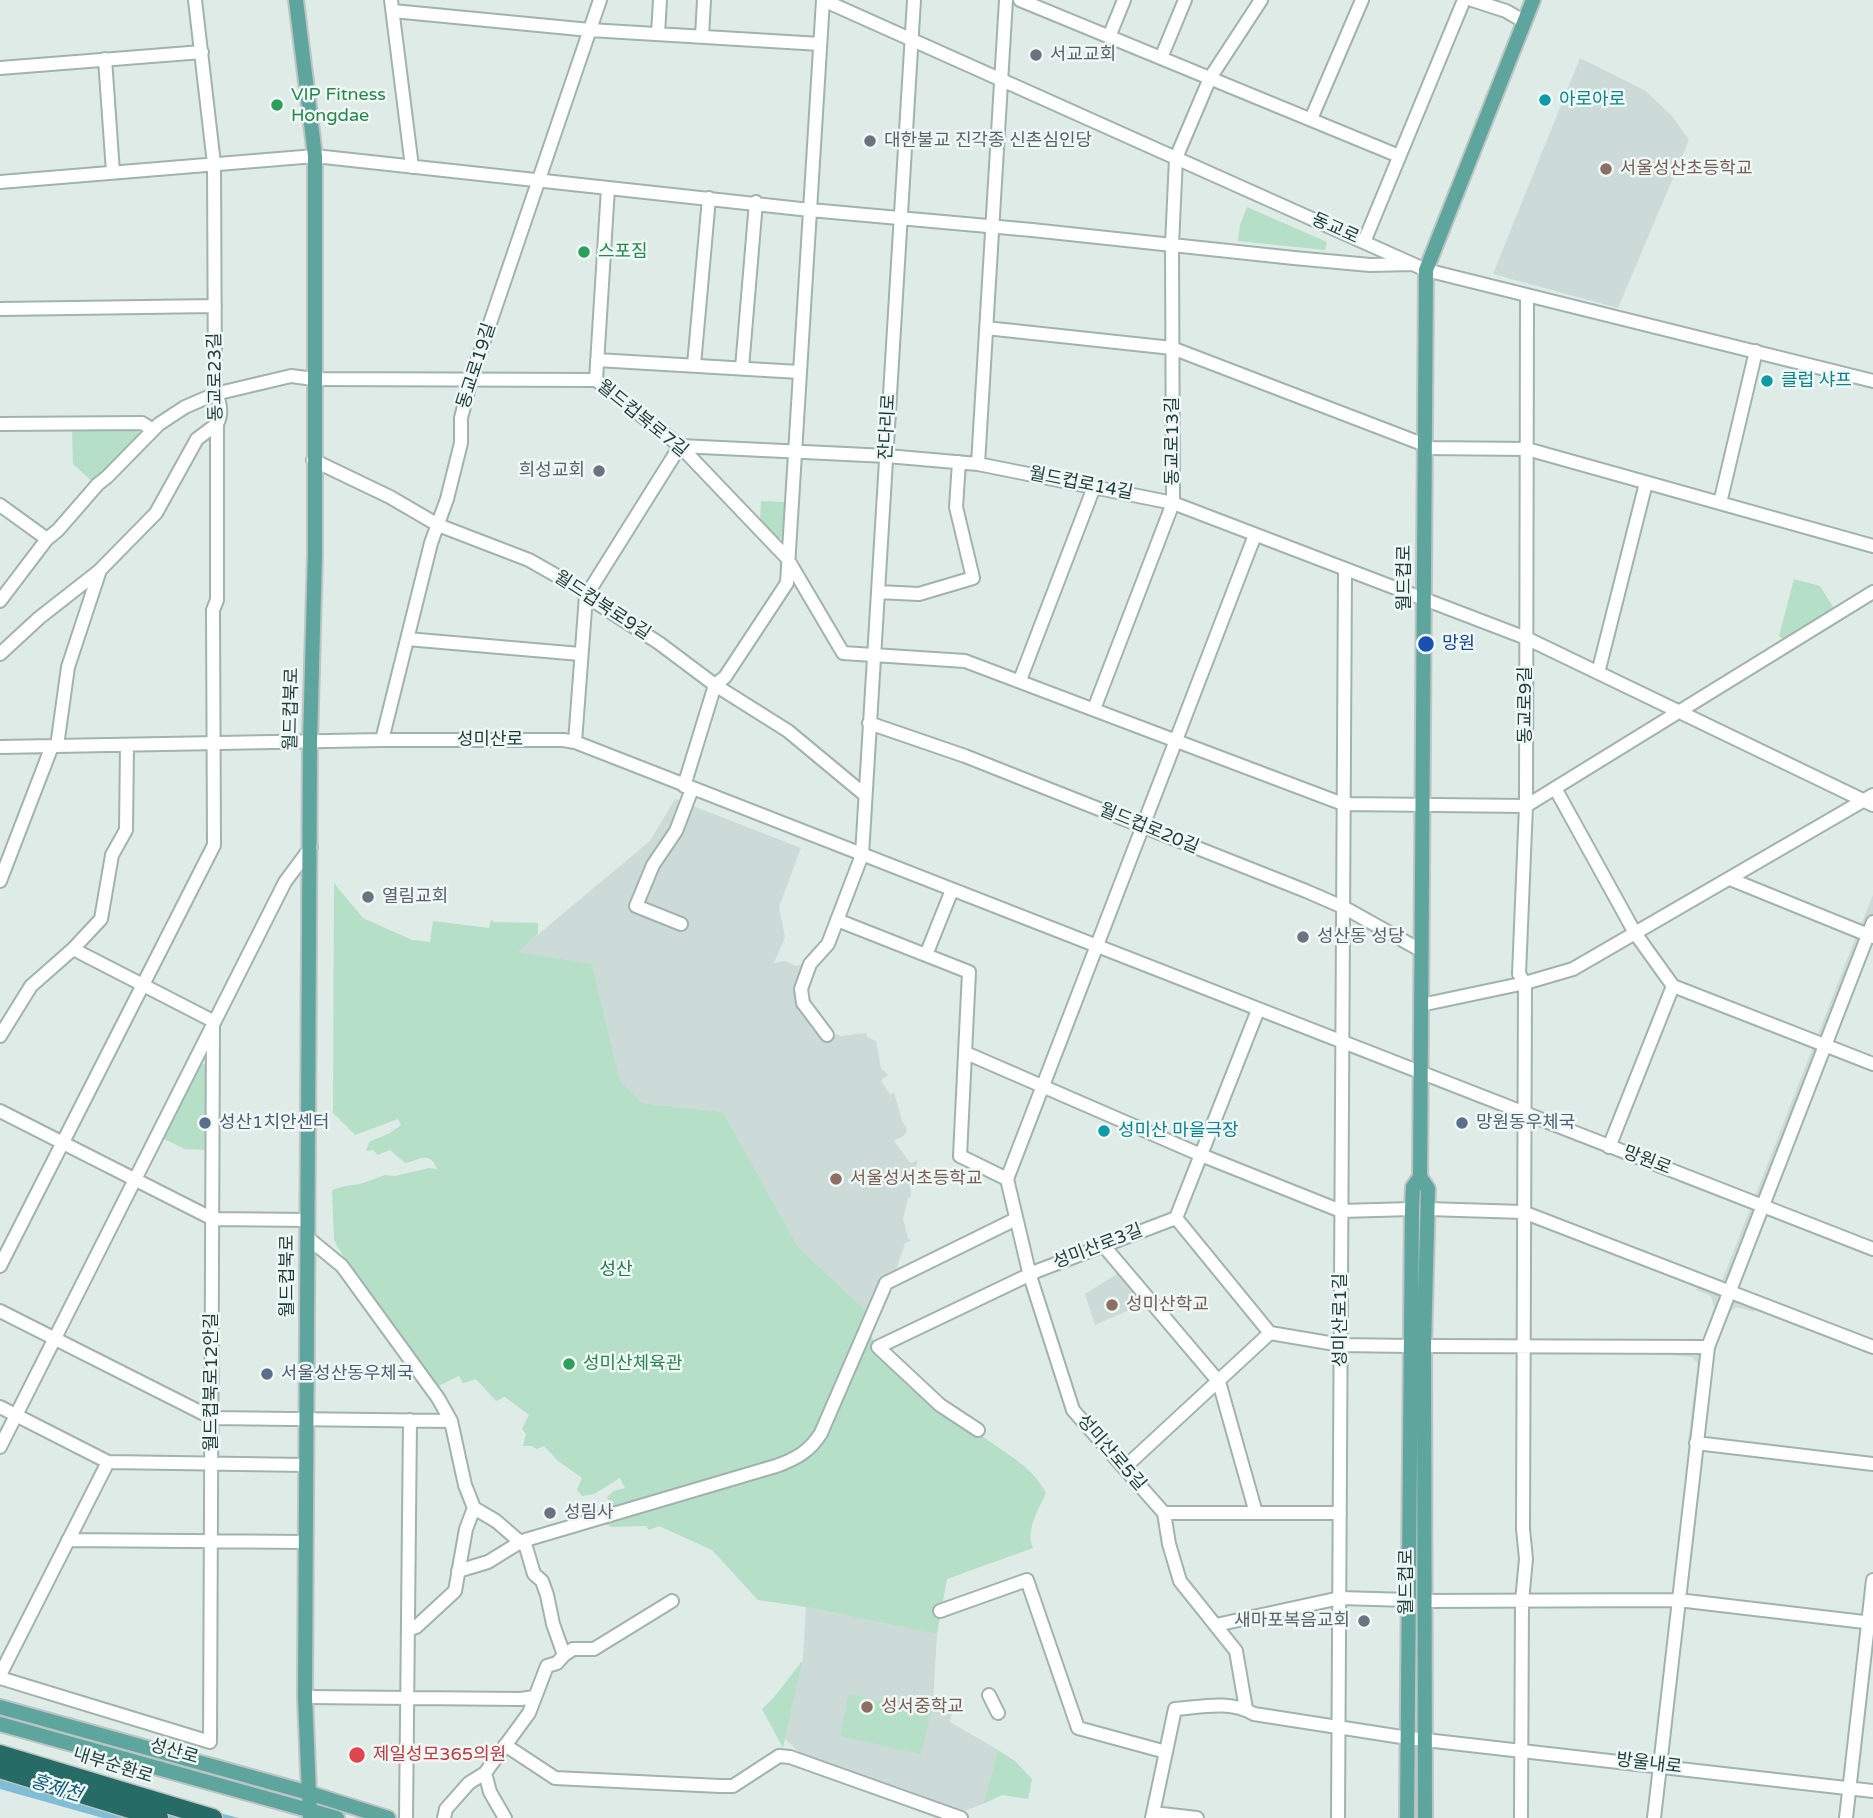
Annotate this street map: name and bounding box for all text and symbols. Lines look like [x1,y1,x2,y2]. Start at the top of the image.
place label: 서교교회 [1050,44,1116,66]
marker: 서교교회 [1028,47,1044,63]
place label: VIP Fitness Hongdae [291,84,386,126]
place label: 아로아로 [1559,89,1625,111]
marker: 아로아로 [1537,92,1553,108]
marker: VIP Fitness Hongdae [269,97,285,113]
place label: 대한불교 진각종 신촌심인당 [884,130,1092,152]
marker: 대한불교 진각종 신촌심인당 [862,133,878,149]
place label: 서울성산초등학교 [1620,158,1752,180]
marker: 서울성산초등학교 [1598,161,1614,177]
street label: 동교로 [1308,209,1362,249]
place label: 스포짐 [598,241,648,263]
marker: 스포짐 [576,244,592,260]
street label: 동교로19길 [453,320,501,412]
street label: 동교로23길 [204,332,228,422]
place label: 클럽 샤프 [1781,370,1852,392]
marker: 클럽 샤프 [1759,373,1775,389]
street label: 월드컵북로7길 [592,376,692,462]
street label: 잔다리로 [875,393,901,461]
street label: 동교로13길 [1162,397,1184,485]
place label: 희성교회 [519,460,585,482]
marker: 희성교회 [591,463,607,479]
street label: 월드컵로14길 [1027,463,1135,505]
street label: 월드컵로 [1394,545,1416,611]
street label: 월드컵북로9길 [550,567,654,645]
place label: 망원 [1442,633,1475,655]
marker: 망원 [1416,634,1436,654]
street label: 동교로9길 [1515,666,1537,744]
street label: 월드컵북로 [280,667,304,751]
street label: 성미산로 [457,729,523,751]
street label: 월드컵로20길 [1096,799,1202,859]
place label: 열림교회 [382,886,448,908]
marker: 열림교회 [360,889,376,905]
place label: 성산동 성당 [1317,926,1404,948]
marker: 성산동 성당 [1295,929,1311,945]
place label: 성산1치안센터 [219,1112,330,1134]
place label: 망원동우체국 [1476,1112,1575,1134]
marker: 성산1치안센터 [197,1115,213,1131]
marker: 망원동우체국 [1454,1115,1470,1131]
place label: 성미산 마을극장 [1118,1120,1239,1142]
marker: 성미산 마을극장 [1096,1123,1112,1139]
street label: 망원로 [1620,1142,1674,1180]
place label: 서울성서초등학교 [850,1168,982,1190]
marker: 서울성서초등학교 [828,1171,844,1187]
street label: 성미산로3길 [1050,1220,1146,1274]
street label: 월드컵북로 [277,1235,299,1317]
park label: 성산 [599,1259,633,1281]
street label: 성미산로1길 [1330,1273,1352,1367]
place label: 성미산학교 [1126,1294,1209,1316]
marker: 성미산학교 [1104,1297,1120,1313]
street label: 월드컵북로12안길 [201,1313,223,1451]
place label: 성미산체육관 [583,1353,682,1375]
marker: 성미산체육관 [561,1356,577,1372]
place label: 서울성산동우체국 [281,1363,413,1385]
marker: 서울성산동우체국 [259,1366,275,1382]
street label: 성미산로5길 [1072,1410,1150,1496]
place label: 성림사 [564,1502,614,1524]
marker: 성림사 [542,1505,558,1521]
street label: 월드컵로 [1396,1549,1418,1615]
place label: 새마포복음교회 [1234,1610,1350,1632]
marker: 새마포복음교회 [1356,1613,1372,1629]
place label: 성서중학교 [881,1696,964,1718]
marker: 성서중학교 [859,1699,875,1715]
street label: 성산로 [147,1735,201,1769]
street label: 내부순환로 [70,1744,156,1788]
place label: 제일성모365의원 [373,1744,506,1766]
marker: 제일성모365의원 [347,1745,367,1765]
street label: 방울내로 [1615,1749,1683,1779]
water label: 홍제천 [28,1770,84,1808]

